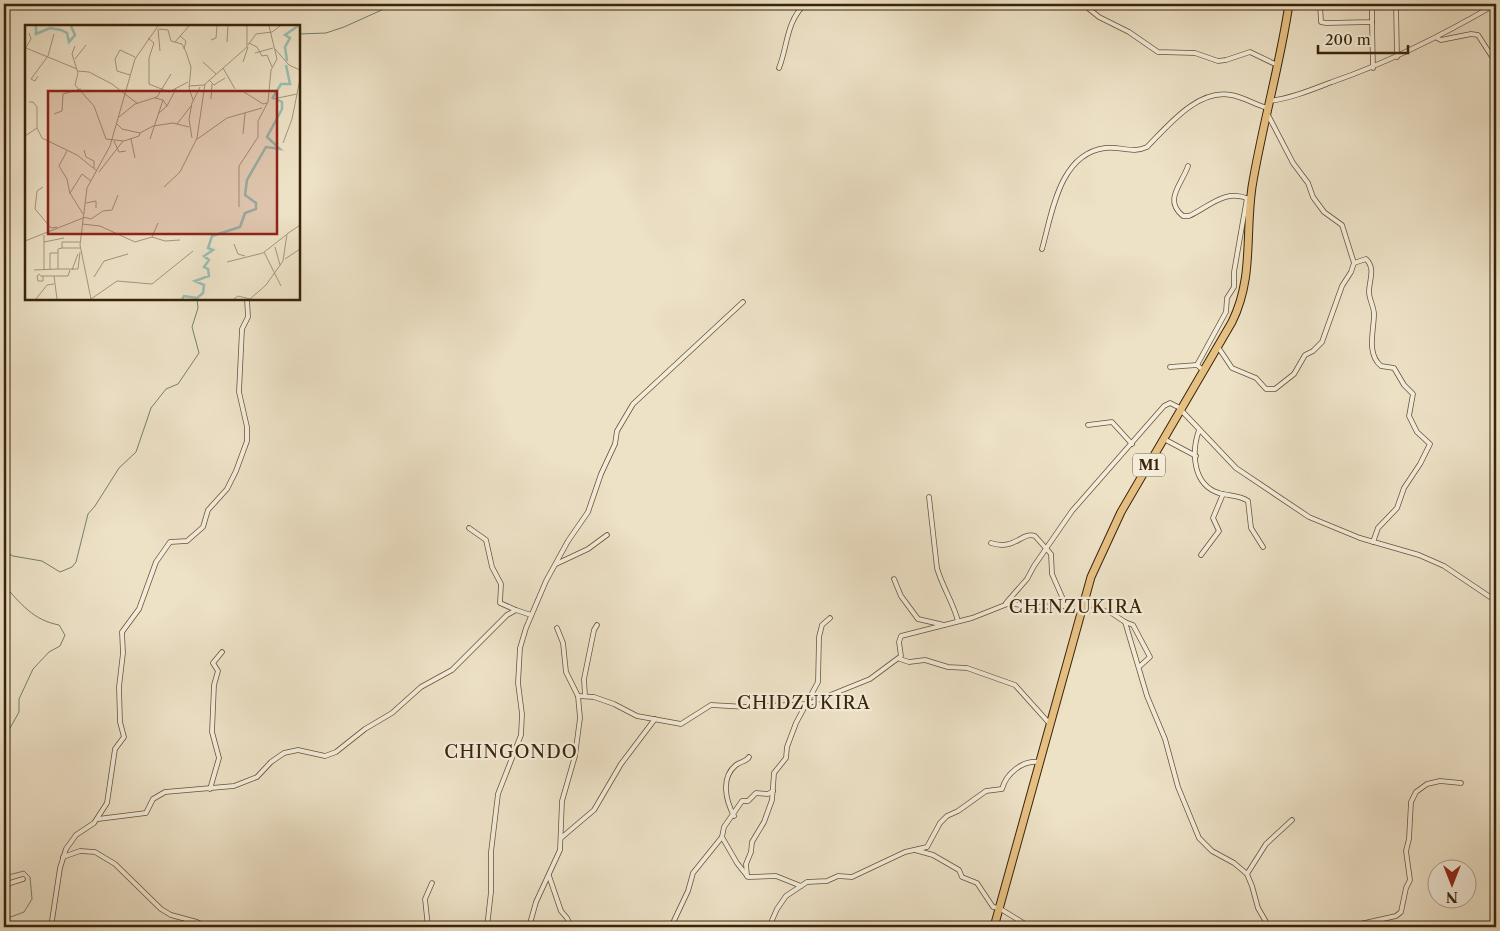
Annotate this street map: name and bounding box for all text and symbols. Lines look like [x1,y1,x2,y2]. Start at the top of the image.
scale bar [1318,22,1408,54]
inset map [25,25,300,300]
text: 200 m [1325,30,1371,49]
road number: M1 [1133,454,1165,476]
district label: CHINZUKIRA [1009,596,1143,618]
district label: CHIDZUKIRA [737,692,871,714]
district label: CHINGONDO [444,741,578,763]
north arrow [1428,858,1478,908]
text: N [1446,888,1458,906]

